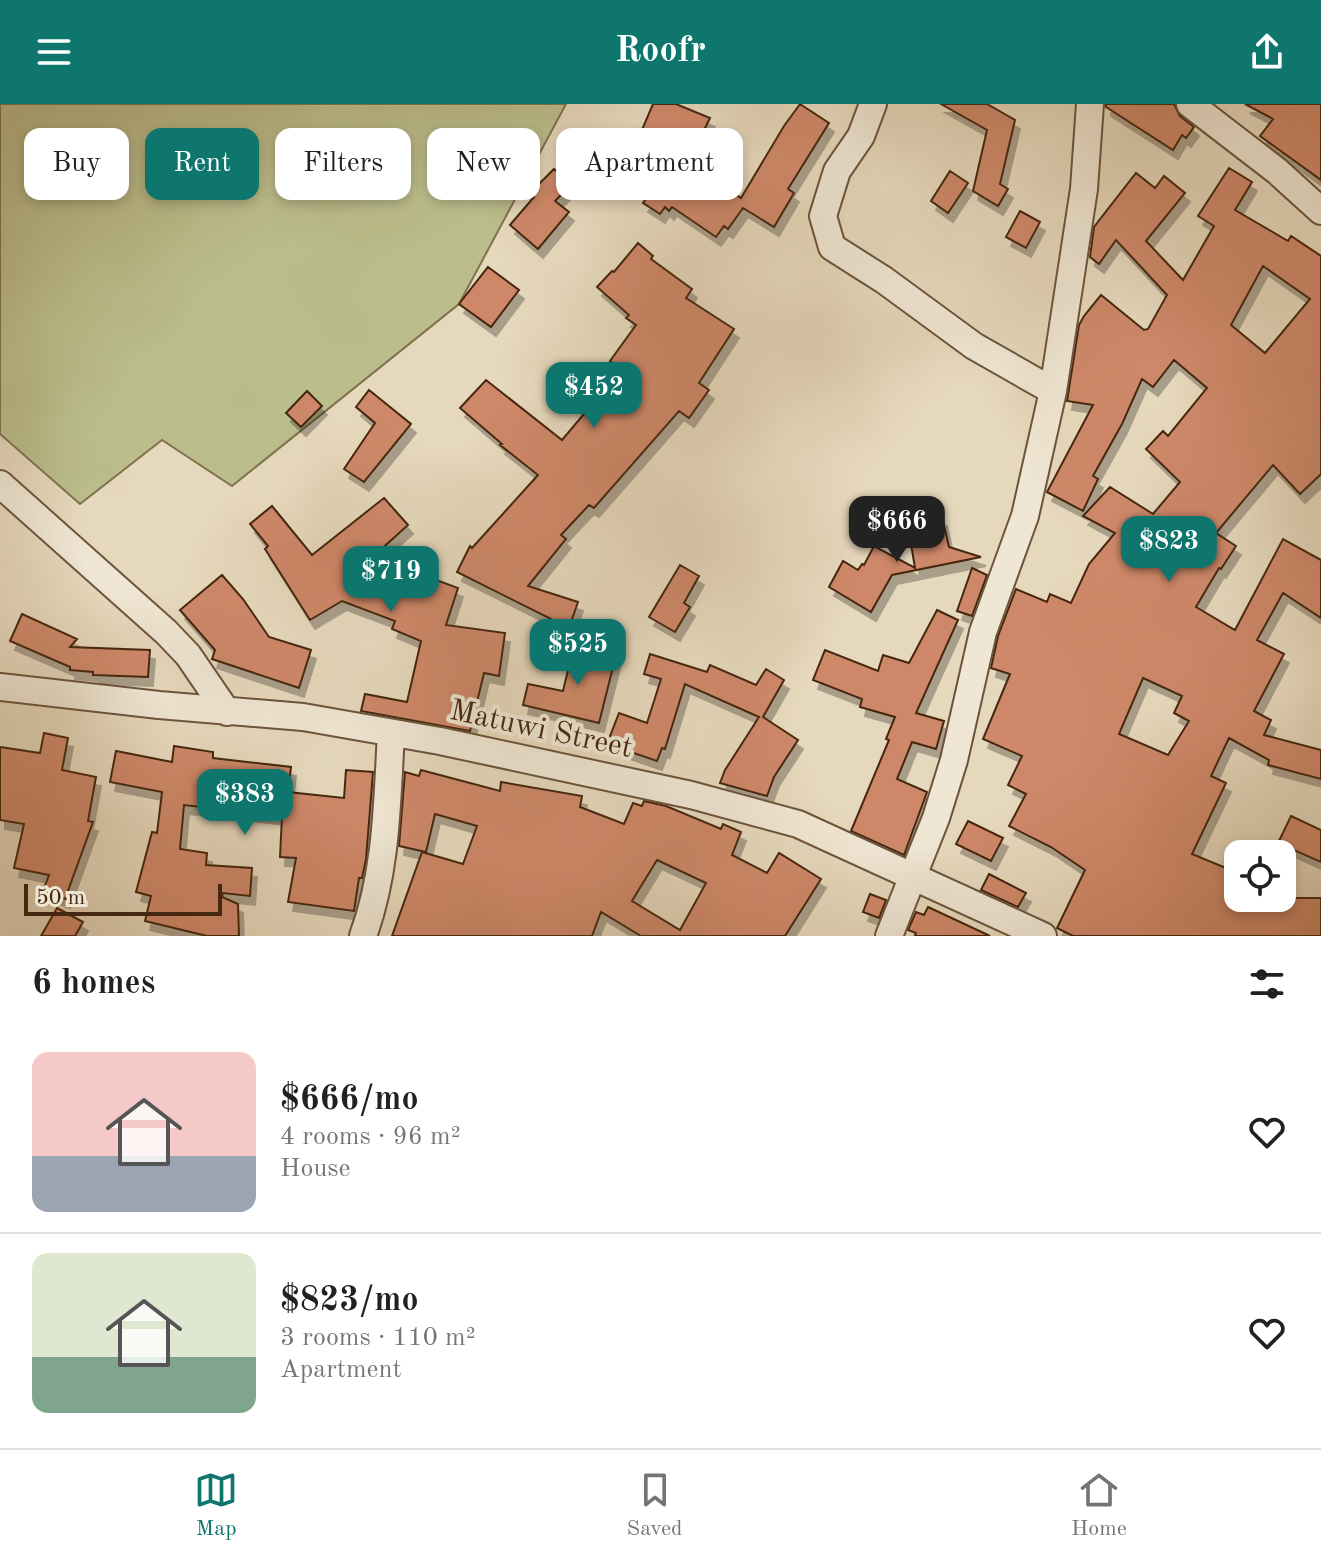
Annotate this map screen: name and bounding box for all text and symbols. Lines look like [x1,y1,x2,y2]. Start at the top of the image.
icon: menu [32,30,76,74]
icon: share [1245,30,1289,74]
text: Roofr [615,34,706,70]
chip: Buy [24,128,129,200]
chip: Rent [145,128,259,200]
chip: Filters [275,128,411,200]
chip: New [427,128,540,200]
chip: Apartment [556,128,743,200]
pin: $452 [547,362,641,430]
text: $452 [564,375,624,401]
pin: $666 [850,496,944,564]
text: $666 [867,509,927,535]
pin: $823 [1122,516,1216,584]
text: $823 [1139,529,1199,555]
pin: $719 [344,546,438,614]
text: $719 [361,559,421,585]
pin: $525 [531,619,625,687]
text: $525 [548,632,608,658]
street label: Matuwi Street [447,696,635,764]
pin: $383 [198,769,292,837]
text: $383 [215,782,275,808]
map controls [1224,840,1296,912]
button: locate [1224,840,1296,912]
scale bar [24,880,222,916]
text: 50 m [36,887,85,909]
icon: filters [1245,962,1289,1006]
text: 6 homes [32,967,155,1001]
text: $666/mo [280,1083,419,1117]
icon: home [96,1084,192,1180]
icon: heart [1245,1110,1289,1154]
text: 4 rooms · 96 m² [280,1124,461,1150]
text: House [280,1156,351,1182]
text: $823/mo [280,1284,419,1318]
icon: home [96,1285,192,1381]
icon: heart [1245,1311,1289,1355]
text: 3 rooms · 110 m² [280,1325,476,1351]
text: Apartment [280,1357,402,1383]
tab: Map [194,1468,238,1543]
tab: Saved [627,1468,683,1543]
tab: Home [1071,1468,1127,1543]

